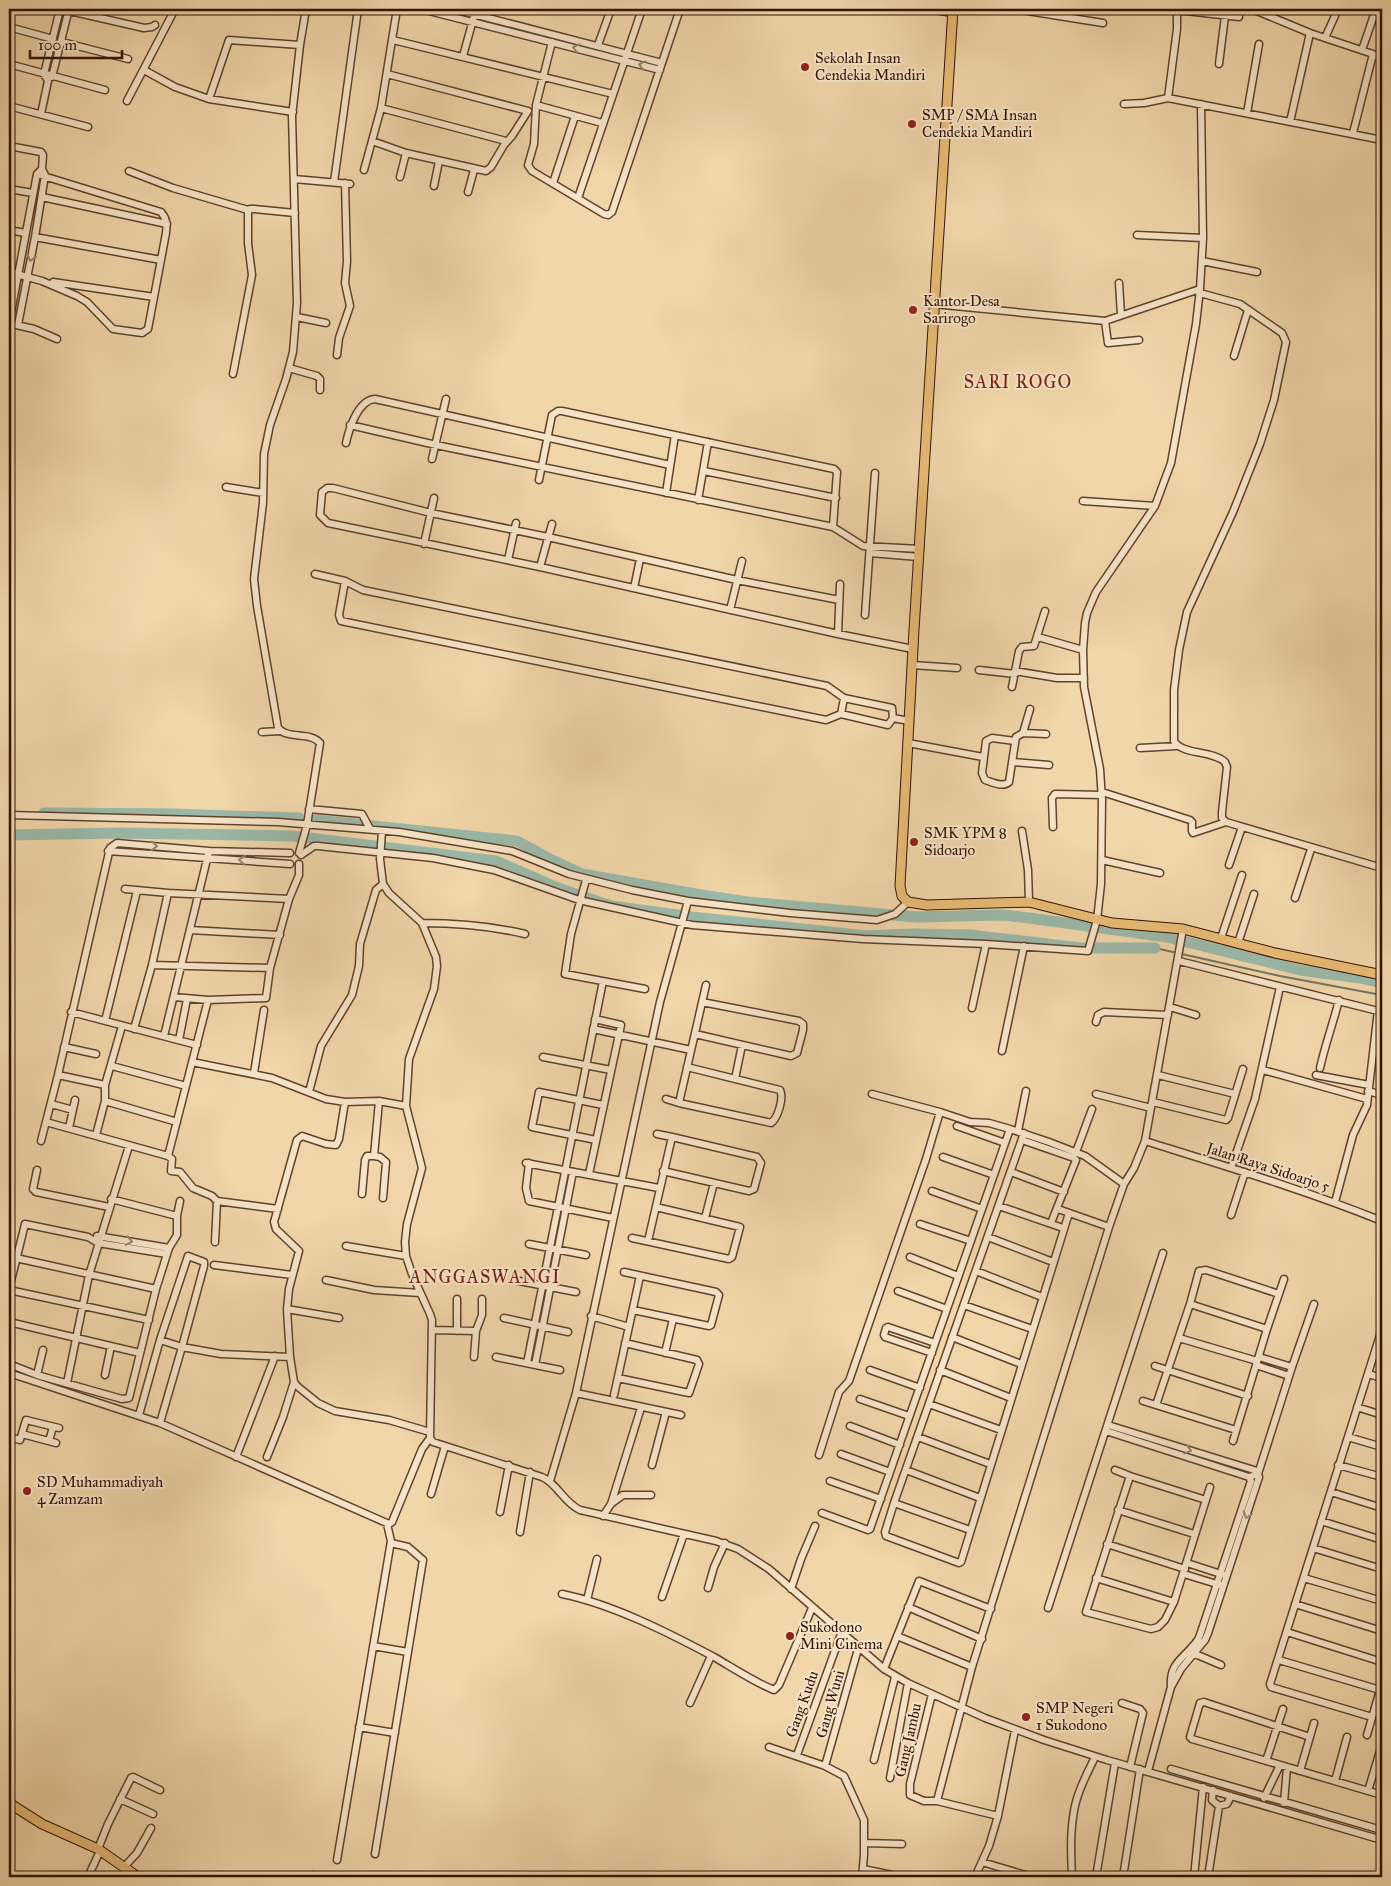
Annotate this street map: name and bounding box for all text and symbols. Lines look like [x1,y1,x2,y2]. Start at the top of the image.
scale bar [30,28,122,60]
text: 100 m [38,36,78,54]
one-way arrow [573,44,581,54]
place label: Sekolah Insan Cendekia Mandiri [815,49,925,84]
one-way arrow [638,61,646,71]
marker: Sekolah Insan Cendekia Mandiri [799,61,811,73]
place label: SMP / SMA Insan Cendekia Mandiri [922,106,1037,141]
marker: SMP / SMA Insan Cendekia Mandiri [906,118,918,130]
one-way arrow [26,253,37,262]
place label: Kantor Desa Sarirogo [923,292,1000,327]
marker: Kantor Desa Sarirogo [907,304,919,316]
district label: SARI ROGO [964,371,1072,393]
place label: SMK YPM 8 Sidoarjo [924,824,1007,859]
marker: SMK YPM 8 Sidoarjo [908,836,920,848]
one-way arrow [150,841,158,852]
one-way arrow [237,855,245,866]
street label: Jalan Raya Sidoarjo 5 [1202,1138,1332,1196]
one-way arrow [124,1235,133,1245]
district label: ANGGASWANGI [408,1266,561,1288]
one-way arrow [1183,1444,1192,1454]
place label: SD Muhammadiyah 4 Zamzam [37,1473,164,1508]
marker: SD Muhammadiyah 4 Zamzam [21,1485,33,1497]
one-way arrow [1242,1511,1252,1519]
place label: Sukodono Mini Cinema [800,1618,883,1653]
marker: Sukodono Mini Cinema [784,1630,796,1642]
street label: Gang Kudu [782,1668,822,1740]
street label: Gang Wuni [812,1668,848,1740]
place label: SMP Negeri 1 Sukodono [1036,1699,1114,1734]
street label: Gang Jambu [891,1701,926,1779]
marker: SMP Negeri 1 Sukodono [1020,1711,1032,1723]

